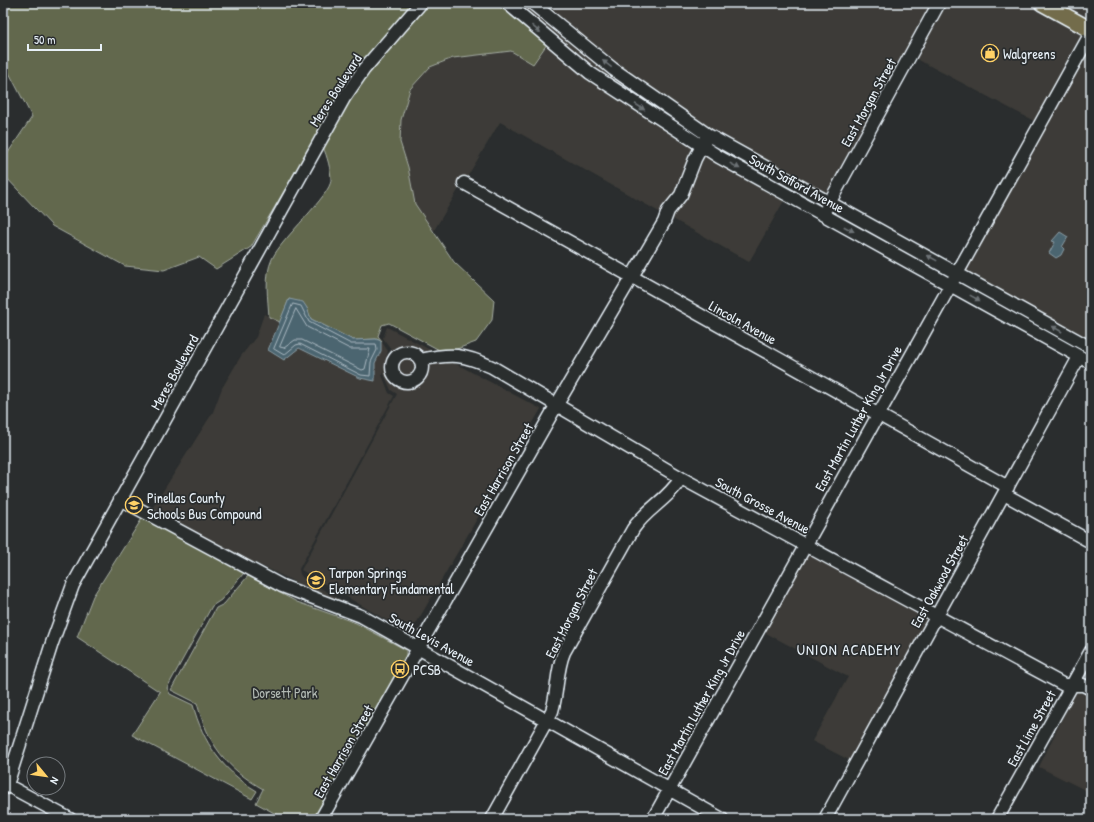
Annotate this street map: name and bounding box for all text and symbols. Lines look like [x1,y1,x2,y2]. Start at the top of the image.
one-way arrow [531,24,541,33]
scale bar [28,26,101,52]
text: 50 m [34,31,55,48]
shop icon: Walgreens [980,43,1000,63]
place label: Walgreens [1003,44,1055,64]
street label: Meres Boulevard [304,50,366,130]
street label: East Morgan Street [836,54,901,150]
one-way arrow [602,60,613,69]
one-way arrow [634,103,646,110]
street label: South Safford Avenue [746,149,848,217]
one-way arrow [729,163,741,170]
one-way arrow [843,226,855,232]
one-way arrow [926,254,938,261]
one-way arrow [970,294,981,301]
street label: Lincoln Avenue [706,296,781,349]
one-way arrow [1051,325,1063,332]
street label: Meres Boulevard [146,331,203,413]
street label: East Martin Luther King Jr Drive [810,341,907,495]
street label: East Harrison Street [469,419,537,519]
street label: South Grosse Avenue [712,472,814,538]
place label: Pinellas County Schools Bus Compound [147,488,262,524]
school or university icon: Pinellas County Schools Bus Compound [124,495,144,515]
street label: East Oakwood Street [906,531,972,631]
place label: Tarpon Springs Elementary Fundamental [329,563,455,599]
street label: East Morgan Street [540,565,603,662]
school or university icon: Tarpon Springs Elementary Fundamental [306,570,326,590]
street label: South Levis Avenue [386,608,479,671]
street label: East Martin Luther King Jr Drive [653,625,750,779]
district label: UNION ACADEMY [797,639,901,660]
bus stop icon: PCSB [390,659,410,679]
place label: PCSB [413,660,441,679]
park label: Dorsett Park [253,683,318,702]
street label: East Lime Street [1002,686,1060,769]
street label: East Harrison Street [309,701,377,801]
north arrow [26,756,66,796]
text: N [47,775,62,787]

